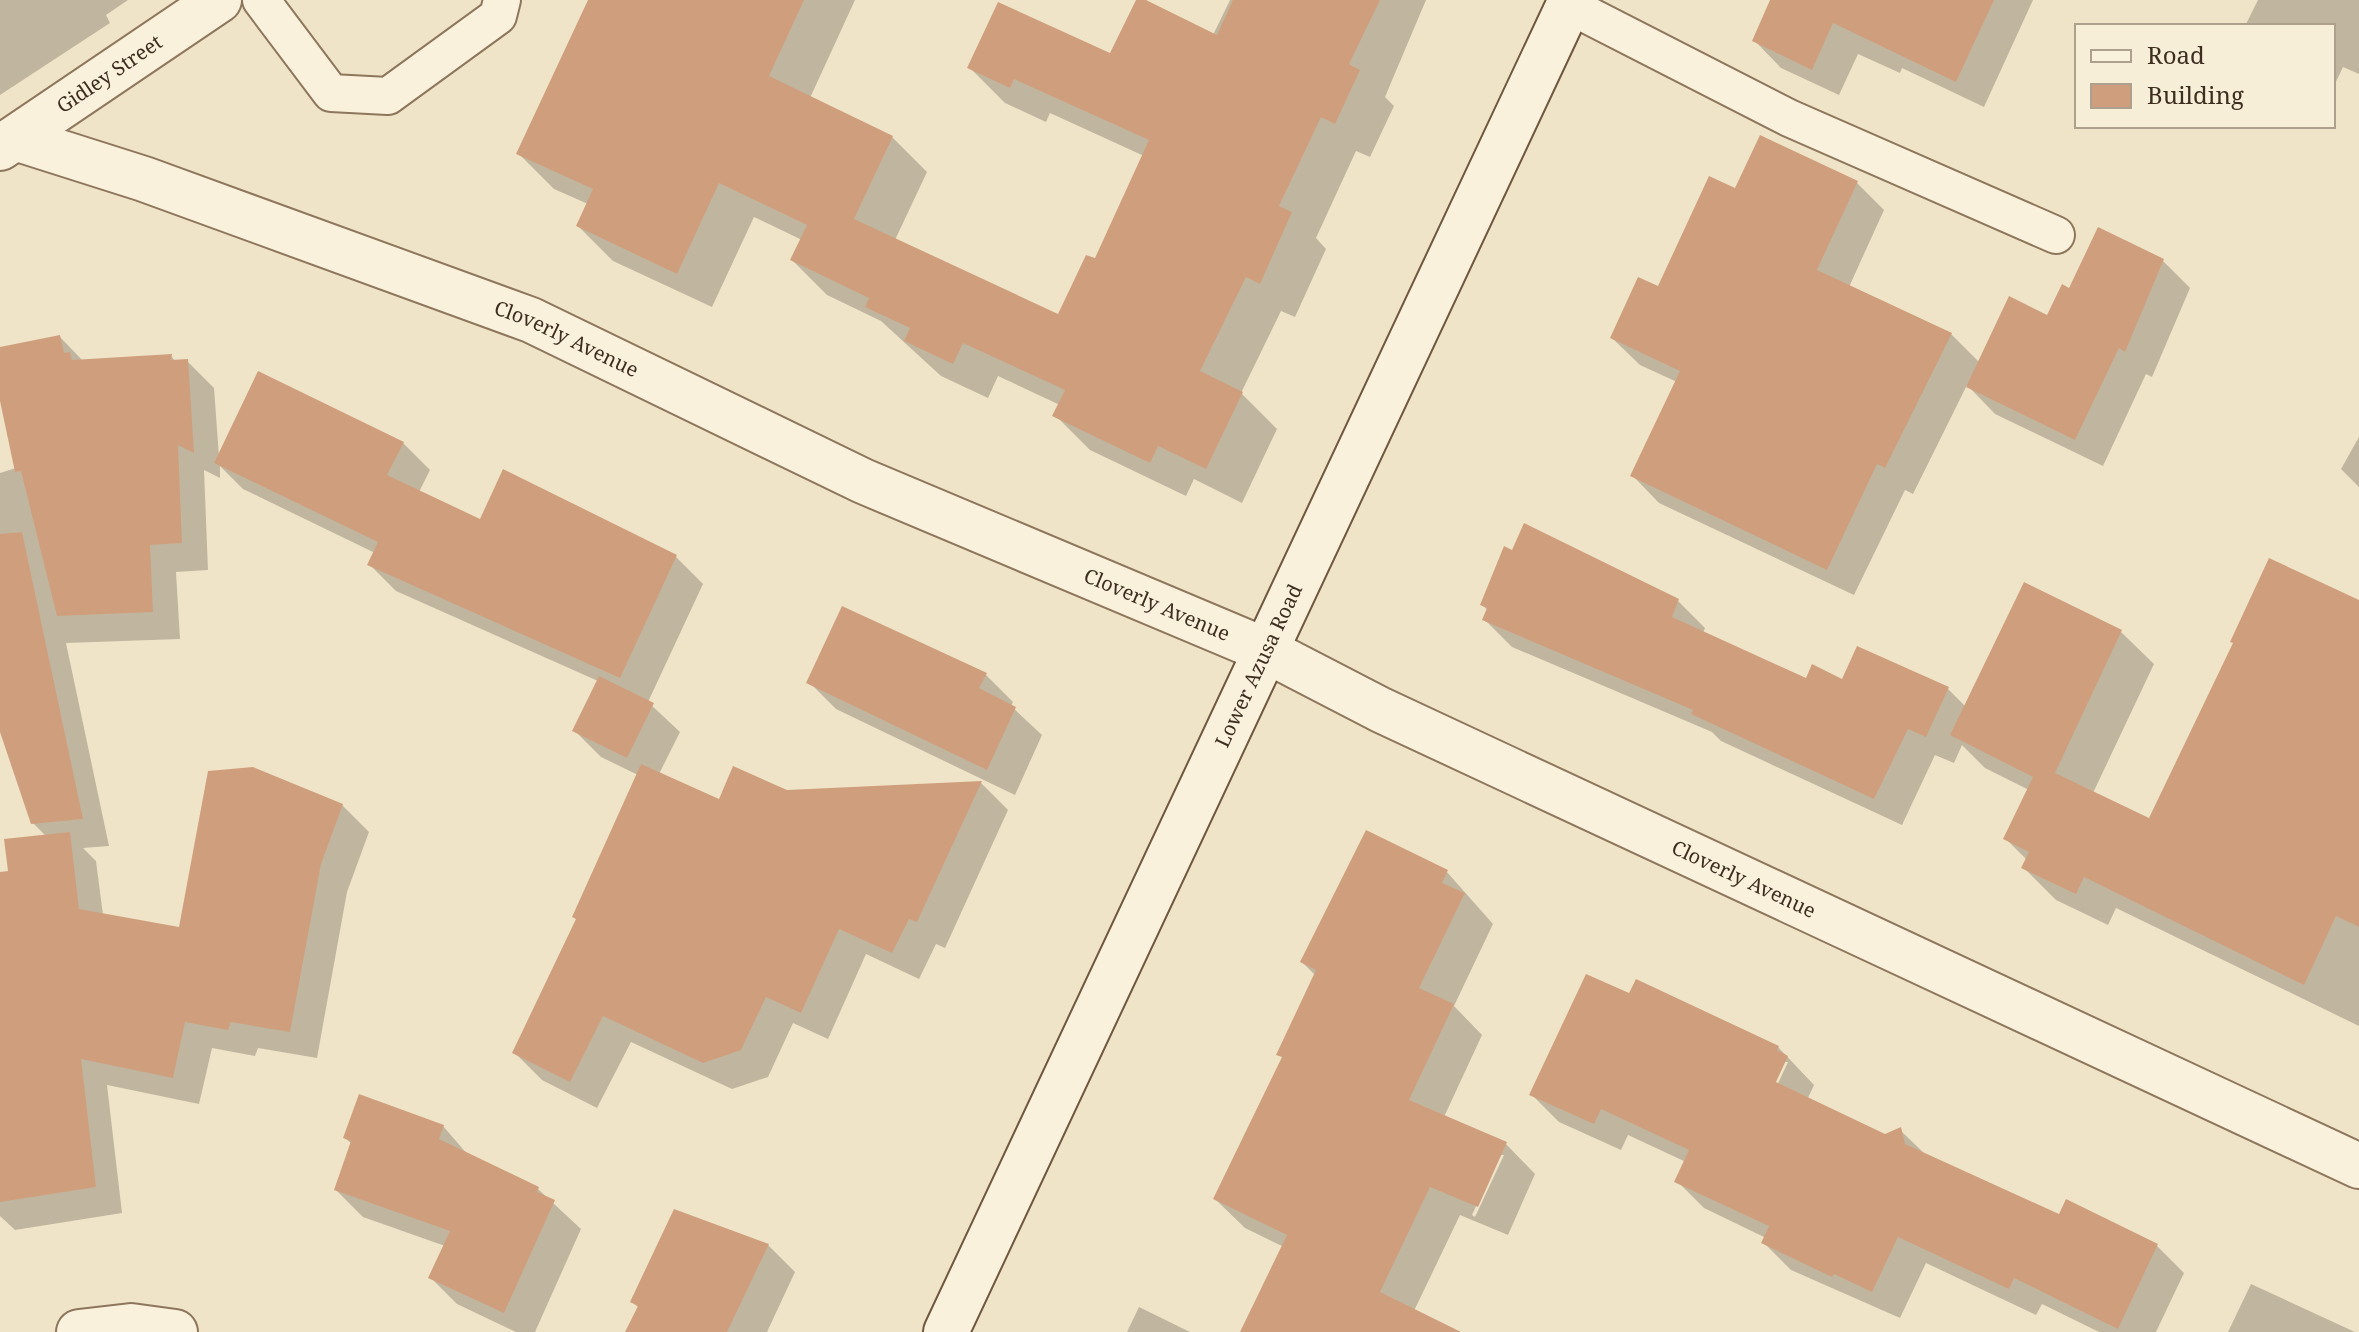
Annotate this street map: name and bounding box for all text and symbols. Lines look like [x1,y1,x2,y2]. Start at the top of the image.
legend [2075,24,2335,128]
street label: Gidley Street [51,28,167,119]
text: Road [2147,38,2205,71]
text: Building [2147,78,2244,111]
street label: Cloverly Avenue [491,294,643,383]
street label: Cloverly Avenue [1080,562,1234,647]
street label: Lower Azusa Road [1208,579,1308,752]
street label: Cloverly Avenue [1668,833,1820,924]

